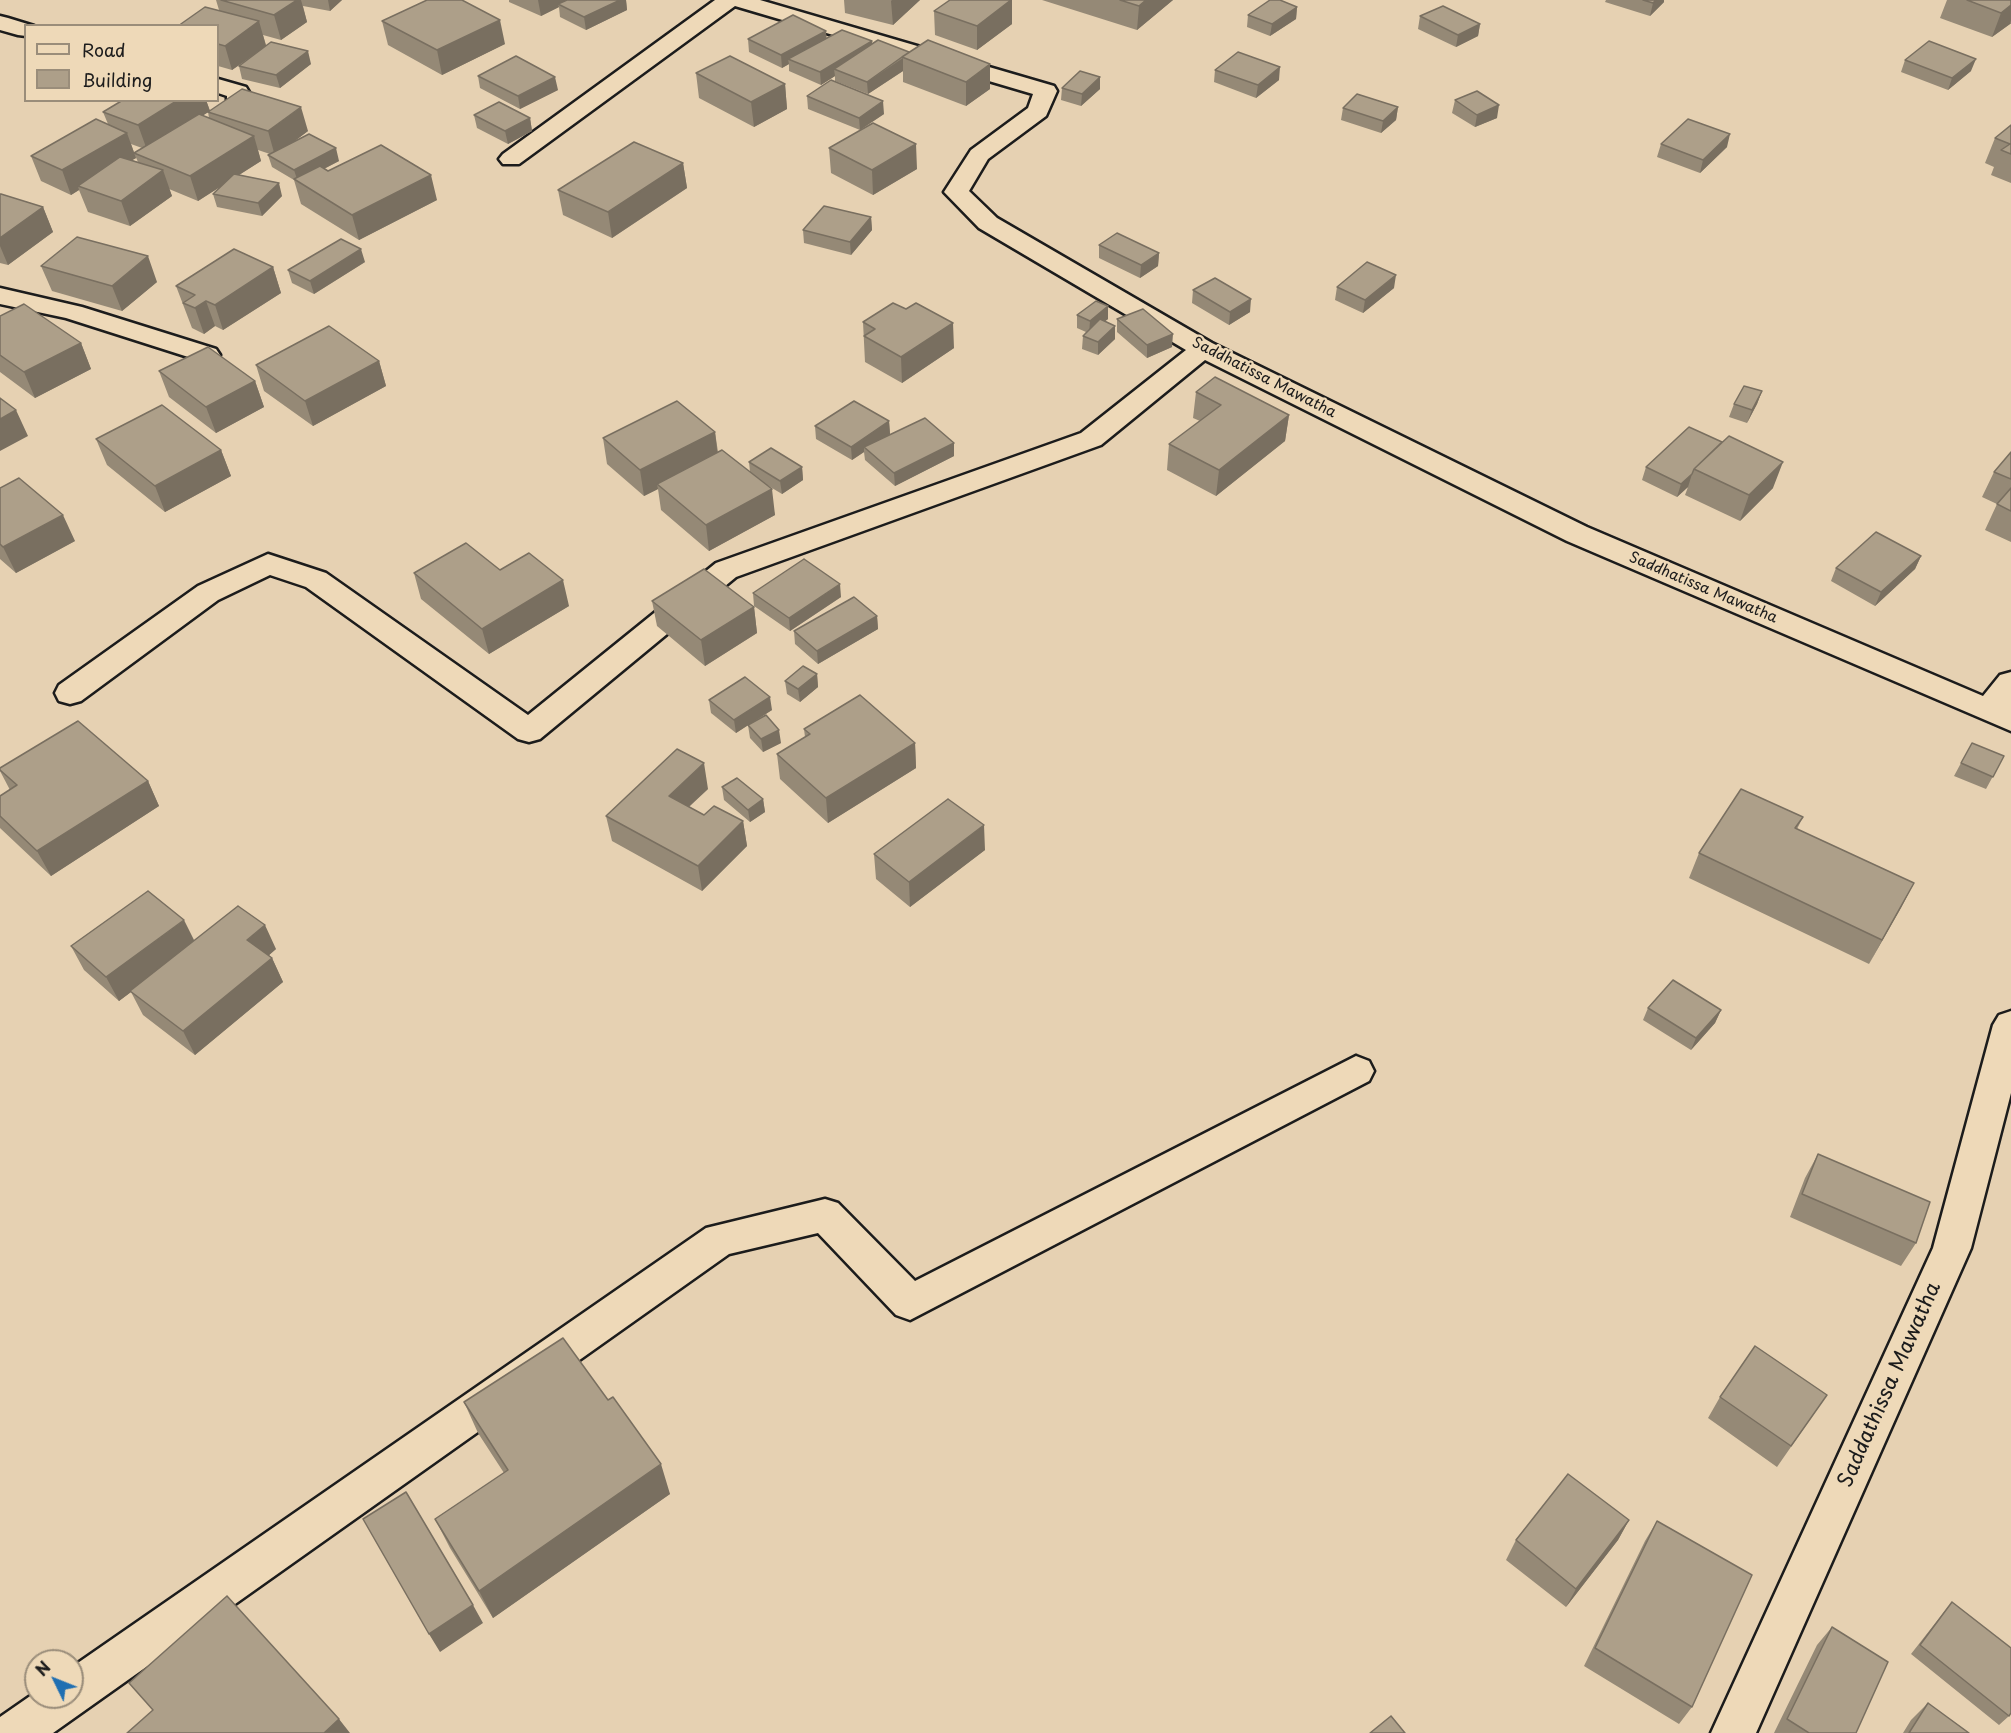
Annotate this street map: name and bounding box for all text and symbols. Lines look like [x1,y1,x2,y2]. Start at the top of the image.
legend [24,24,219,102]
text: Road [82,36,126,63]
text: Building [82,66,152,93]
street label: Saddhatissa Mawatha [1189,334,1339,422]
street label: Saddhatissa Mawatha [1626,549,1780,627]
street label: Saddathissa Mawatha [1833,1278,1947,1492]
north arrow [24,1649,84,1709]
text: N [29,1655,55,1681]

